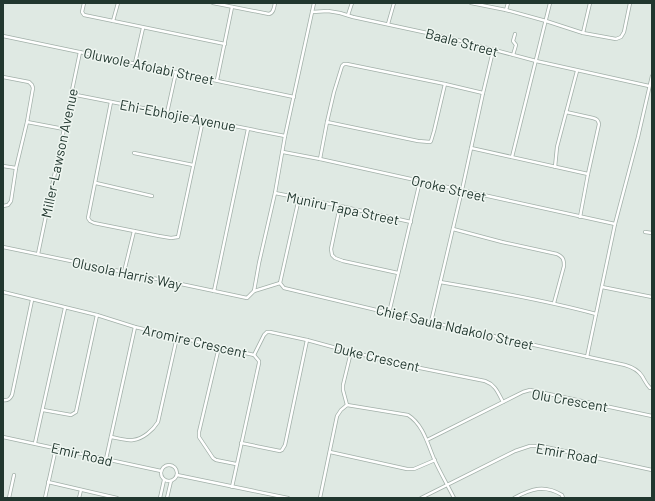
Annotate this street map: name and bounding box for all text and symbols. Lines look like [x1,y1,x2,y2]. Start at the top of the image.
street label: Baale Street [424,24,500,60]
street label: Oluwole Afolabi Street [82,44,216,88]
street label: Miller-Lawson Avenue [37,87,81,219]
street label: Ehi-Ebhojie Avenue [118,95,238,135]
street label: Oroke Street [410,171,488,205]
street label: Muniru Tapa Street [285,188,401,228]
street label: Olusola Harris Way [71,253,184,293]
street label: Chief Saula Ndakolo Street [375,301,535,353]
street label: Aromire Crescent [141,321,249,361]
street label: Duke Crescent [332,339,422,375]
street label: Olu Crescent [531,385,609,415]
street label: Emir Road [50,439,114,469]
street label: Emir Road [535,439,599,467]

